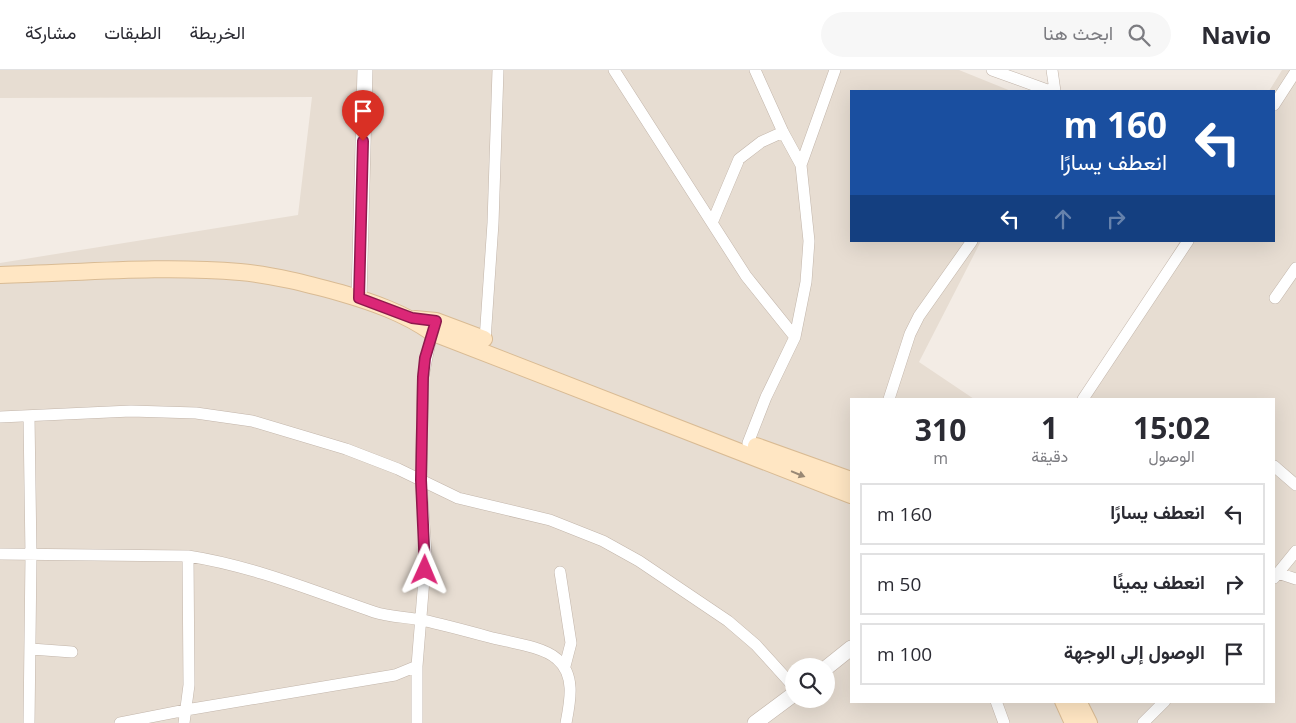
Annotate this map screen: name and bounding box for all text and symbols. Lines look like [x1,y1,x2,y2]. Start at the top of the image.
search box [821,12,1171,57]
text: Navio [1201,18,1271,51]
text: مشاركة [25,20,76,44]
text: الطبقات [104,20,161,44]
text: الخريطة [189,20,245,44]
text: ابحث هنا [1043,20,1113,46]
icon: search [1125,21,1153,49]
pin [342,90,384,141]
icon: arrive [349,97,377,125]
text: 160 m [1063,101,1167,148]
icon: left [1185,110,1250,175]
text: انعطف يسارًا [1060,146,1167,176]
icon: left [996,205,1024,233]
icon: ahead [1049,205,1077,233]
icon: right [1102,205,1130,233]
text: 1 [1041,407,1058,448]
text: 15:02 [1133,407,1210,448]
text: 310 [915,409,966,450]
text: دقيقة [1031,445,1068,467]
text: الوصول [1149,445,1195,467]
text: m [933,447,948,469]
one-way arrow [791,470,806,478]
text: انعطف يسارًا [1110,499,1205,525]
icon: left [1220,500,1248,528]
text: 160 m [877,501,932,527]
position arrow [398,543,450,595]
text: انعطف يمينًا [1112,569,1205,595]
icon: right [1220,570,1248,598]
text: 50 m [877,571,921,597]
text: الوصول إلى الوجهة [1064,639,1205,665]
icon: arrive [1220,640,1248,668]
text: 100 m [877,641,932,667]
map controls [785,658,835,708]
button: search [785,658,835,708]

